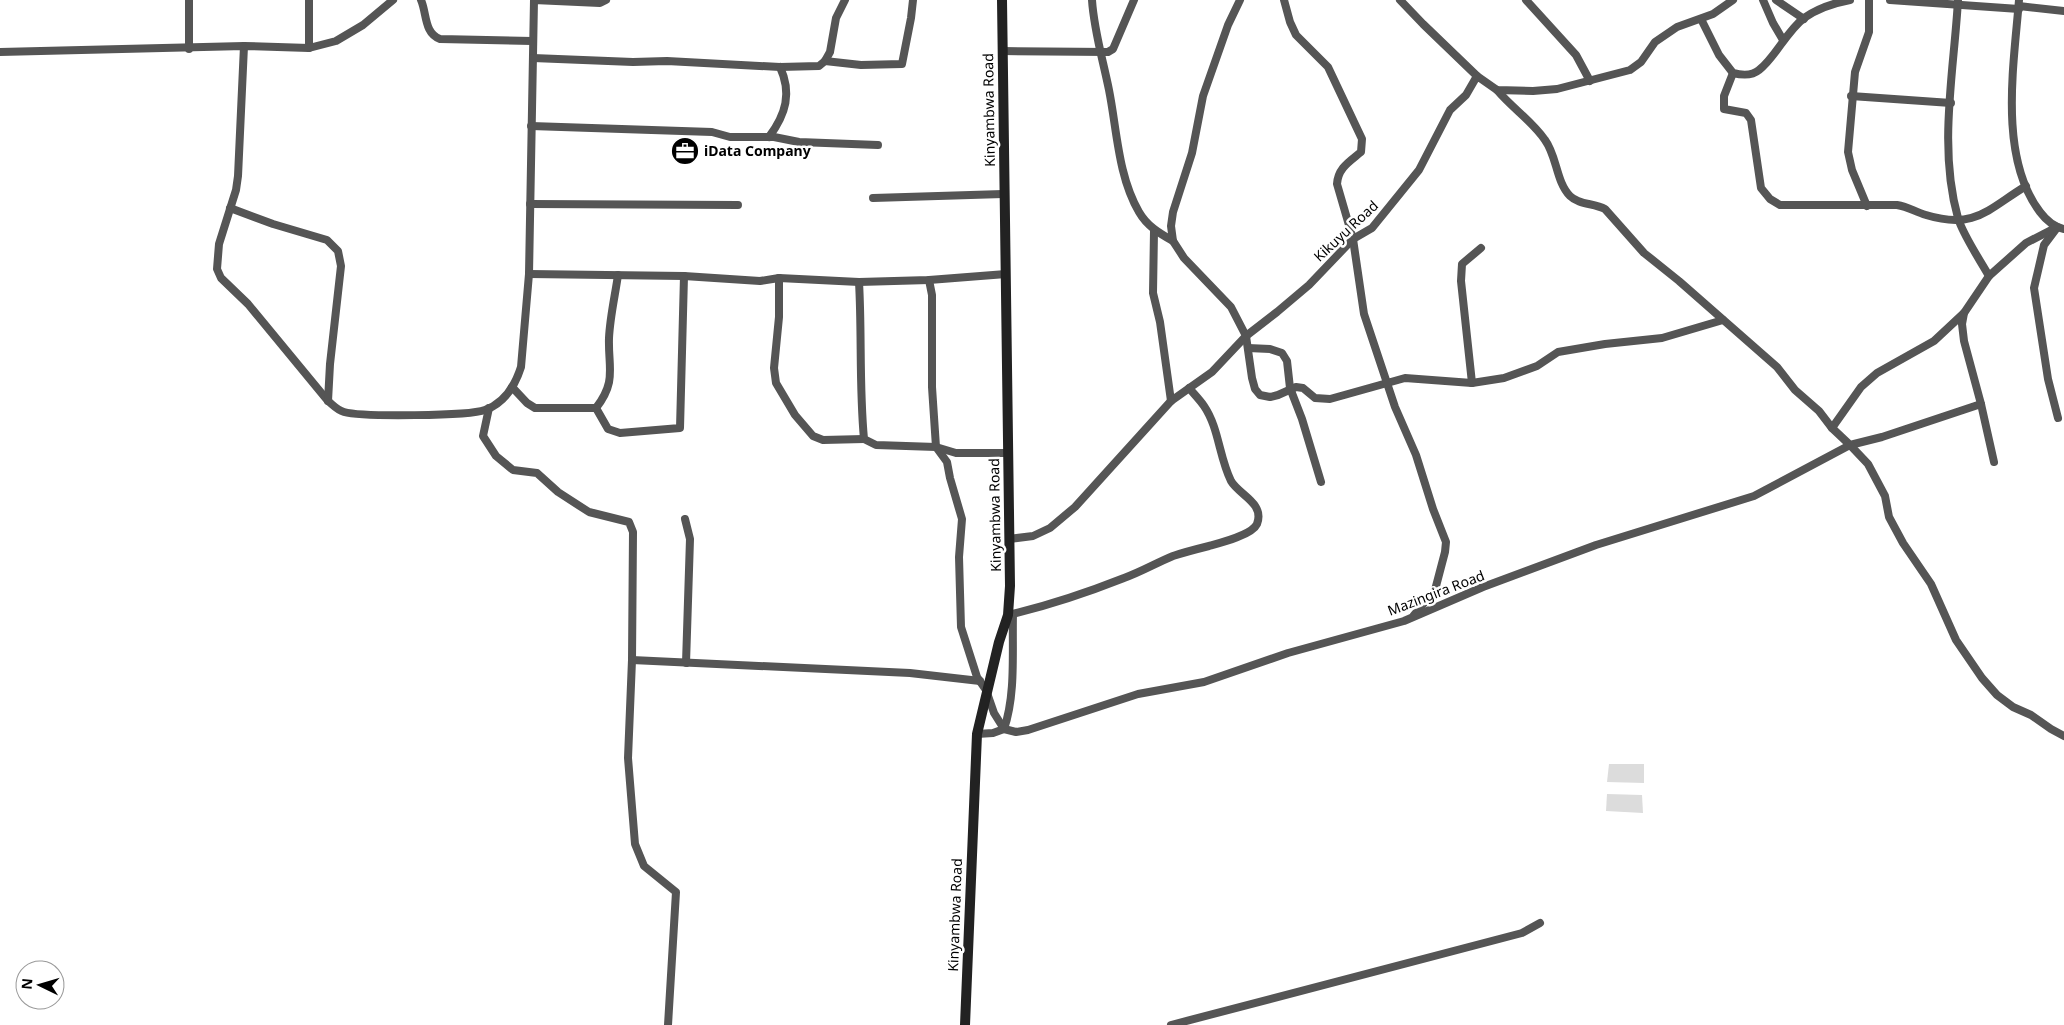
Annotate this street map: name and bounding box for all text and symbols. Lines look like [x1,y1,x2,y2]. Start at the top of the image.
street label: Kinyambwa Road [978,53,999,167]
office icon: iData Company [670,136,700,166]
place label: iData Company [704,141,811,160]
street label: Kikuyu Road [1309,196,1382,265]
street label: Kinyambwa Road [984,458,1005,572]
street label: Mazingira Road [1385,565,1487,620]
street label: Kinyambwa Road [943,858,966,972]
north arrow [15,960,65,1010]
text: N [17,977,37,990]

